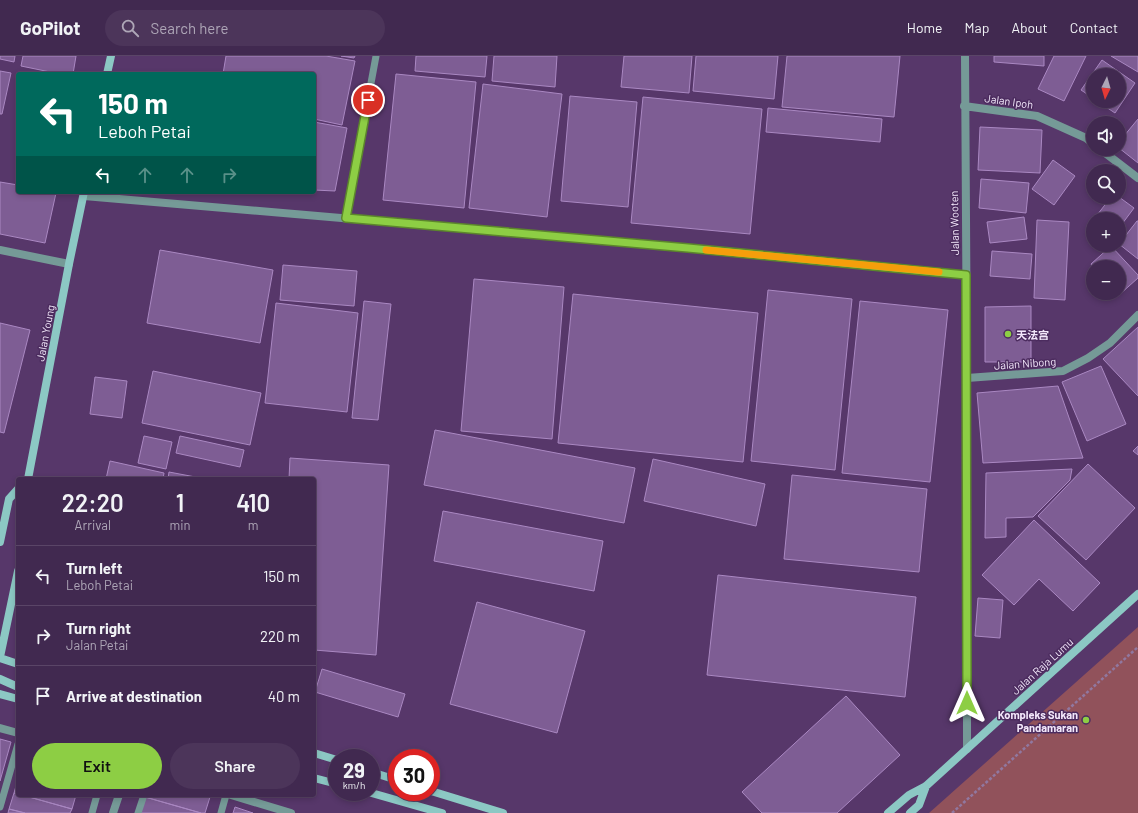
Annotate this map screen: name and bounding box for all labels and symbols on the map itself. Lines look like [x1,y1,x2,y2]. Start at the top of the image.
north arrow [1086,68,1126,108]
pin [351,83,385,117]
street label: Jalan Ipoh [984,91,1034,111]
street label: Jalan Wooten [947,190,961,256]
street label: Jalan Young [33,303,57,362]
place label: 天法宫 [1016,328,1049,341]
marker: 天法宫 [1003,329,1013,339]
street label: Jalan Nibong [994,354,1057,372]
street label: Jalan Raja Lumu [1009,635,1075,697]
position arrow [946,682,988,724]
place label: Kompleks Sukan Pandamaran [998,708,1078,734]
marker: Kompleks Sukan Pandamaran [1081,715,1091,725]
speed limit sign: 30 [388,749,440,801]

